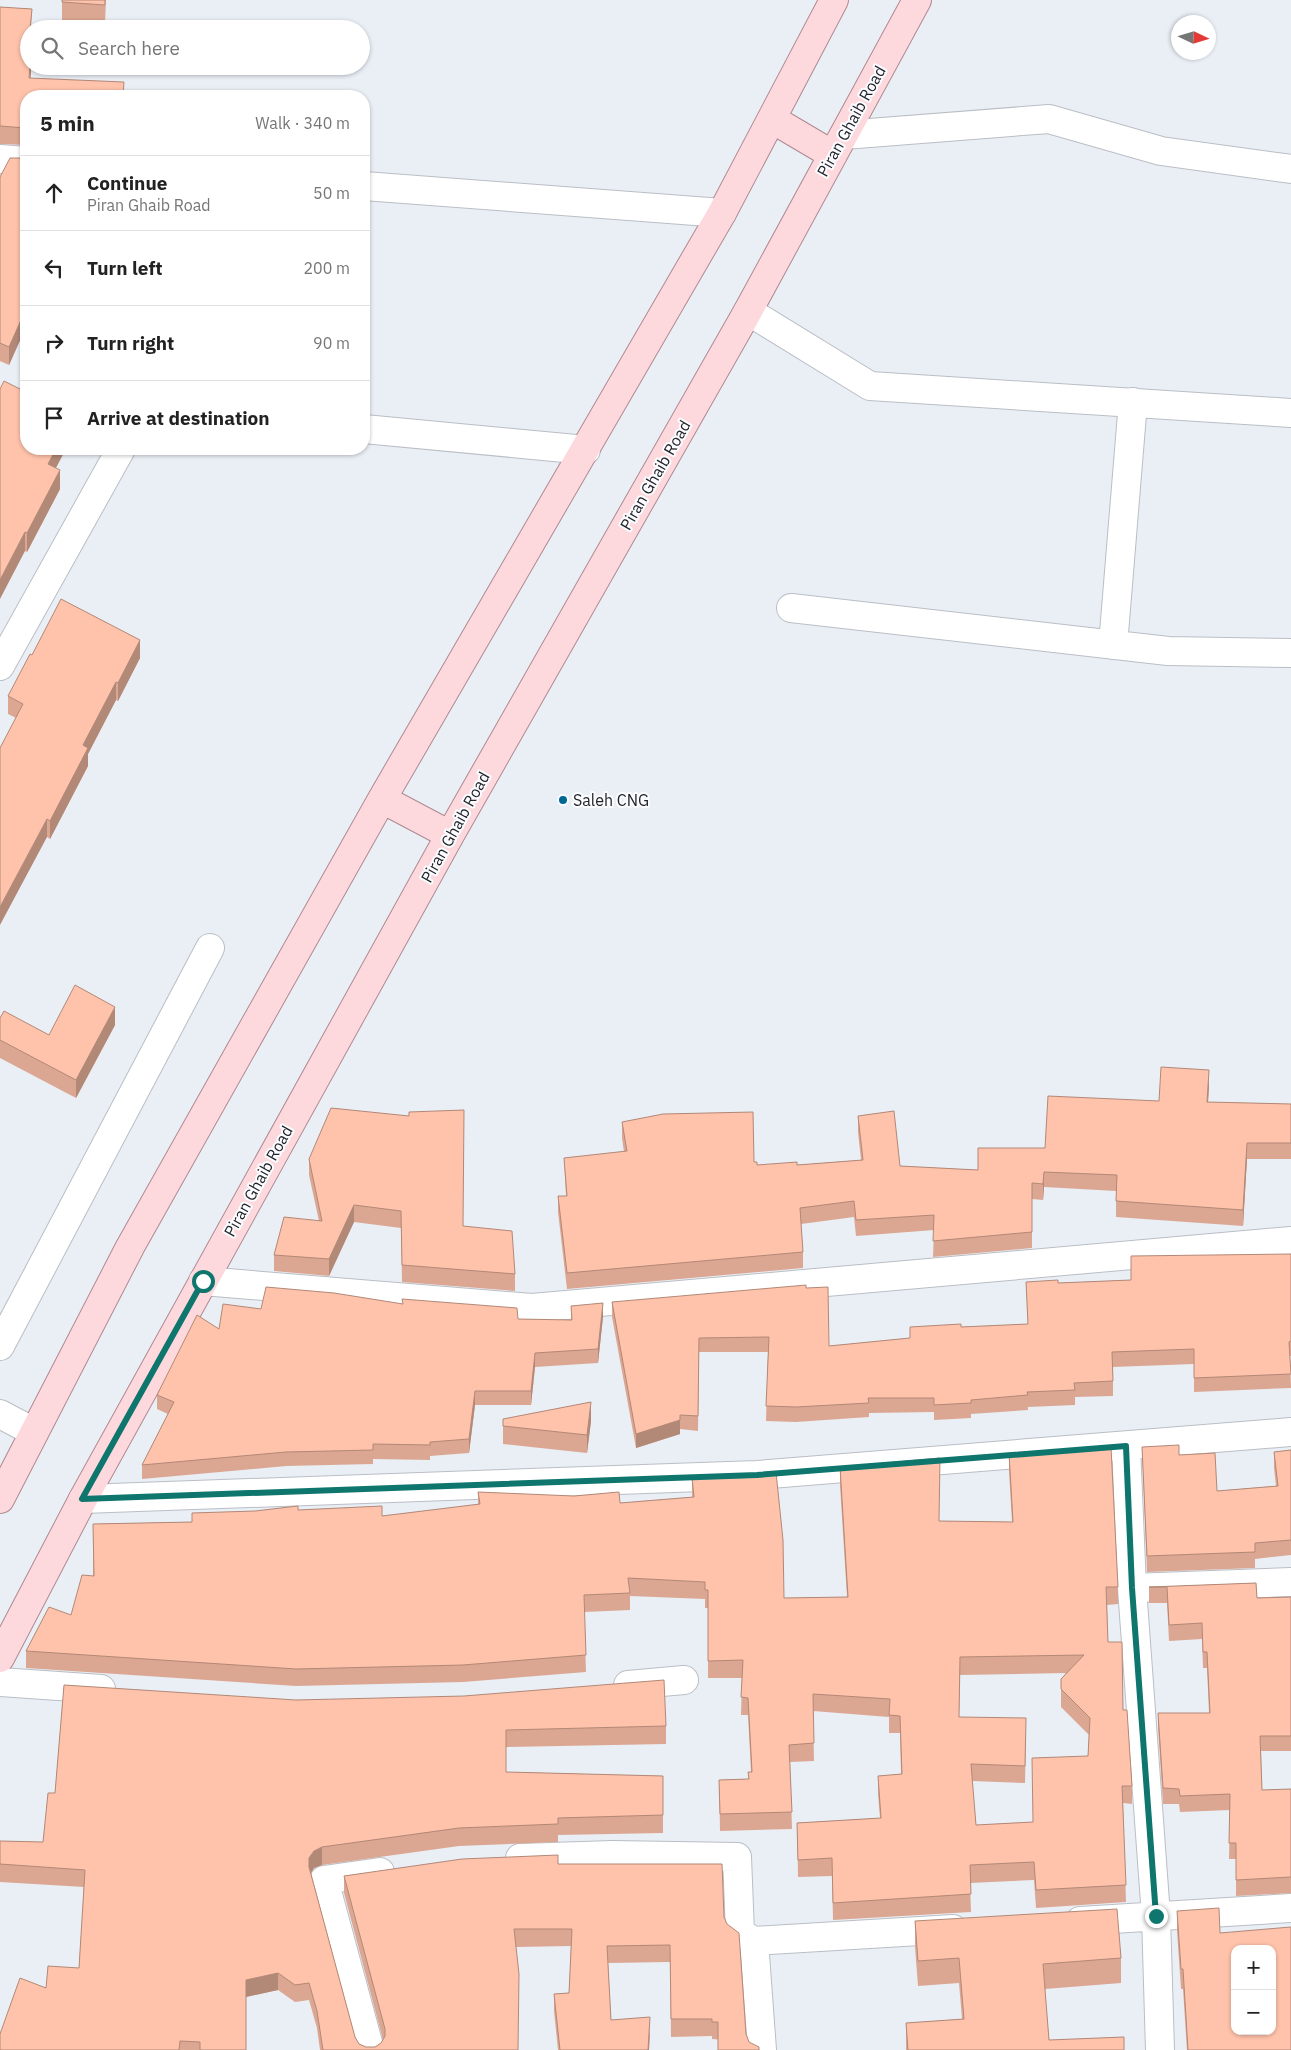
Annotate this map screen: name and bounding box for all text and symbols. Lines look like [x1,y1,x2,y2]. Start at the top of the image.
north arrow [1171,15,1216,60]
search box [20,20,370,75]
icon: search [38,34,66,62]
text: Search here [78,36,180,60]
street label: Piran Ghaib Road [812,62,890,180]
text: 5 min [40,109,95,137]
text: Walk · 340 m [255,113,350,133]
text: Continue [87,171,167,195]
icon: ahead [40,179,68,207]
text: 50 m [313,183,350,203]
text: Piran Ghaib Road [87,195,211,215]
icon: left [40,254,68,282]
text: Turn left [87,256,163,280]
text: 200 m [303,258,350,278]
icon: right [40,329,68,357]
text: Turn right [87,331,174,355]
text: 90 m [313,333,350,353]
icon: arrive [40,404,68,432]
text: Arrive at destination [87,406,270,430]
street label: Piran Ghaib Road [615,417,695,533]
street label: Piran Ghaib Road [416,768,494,886]
place label: Saleh CNG [573,790,649,810]
marker: Saleh CNG [557,794,569,806]
street label: Piran Ghaib Road [219,1122,297,1240]
route start [192,1270,215,1293]
route end [1145,1905,1168,1928]
map controls [1231,1945,1276,2035]
button: + [1231,1945,1276,1990]
button: − [1231,1990,1276,2035]

